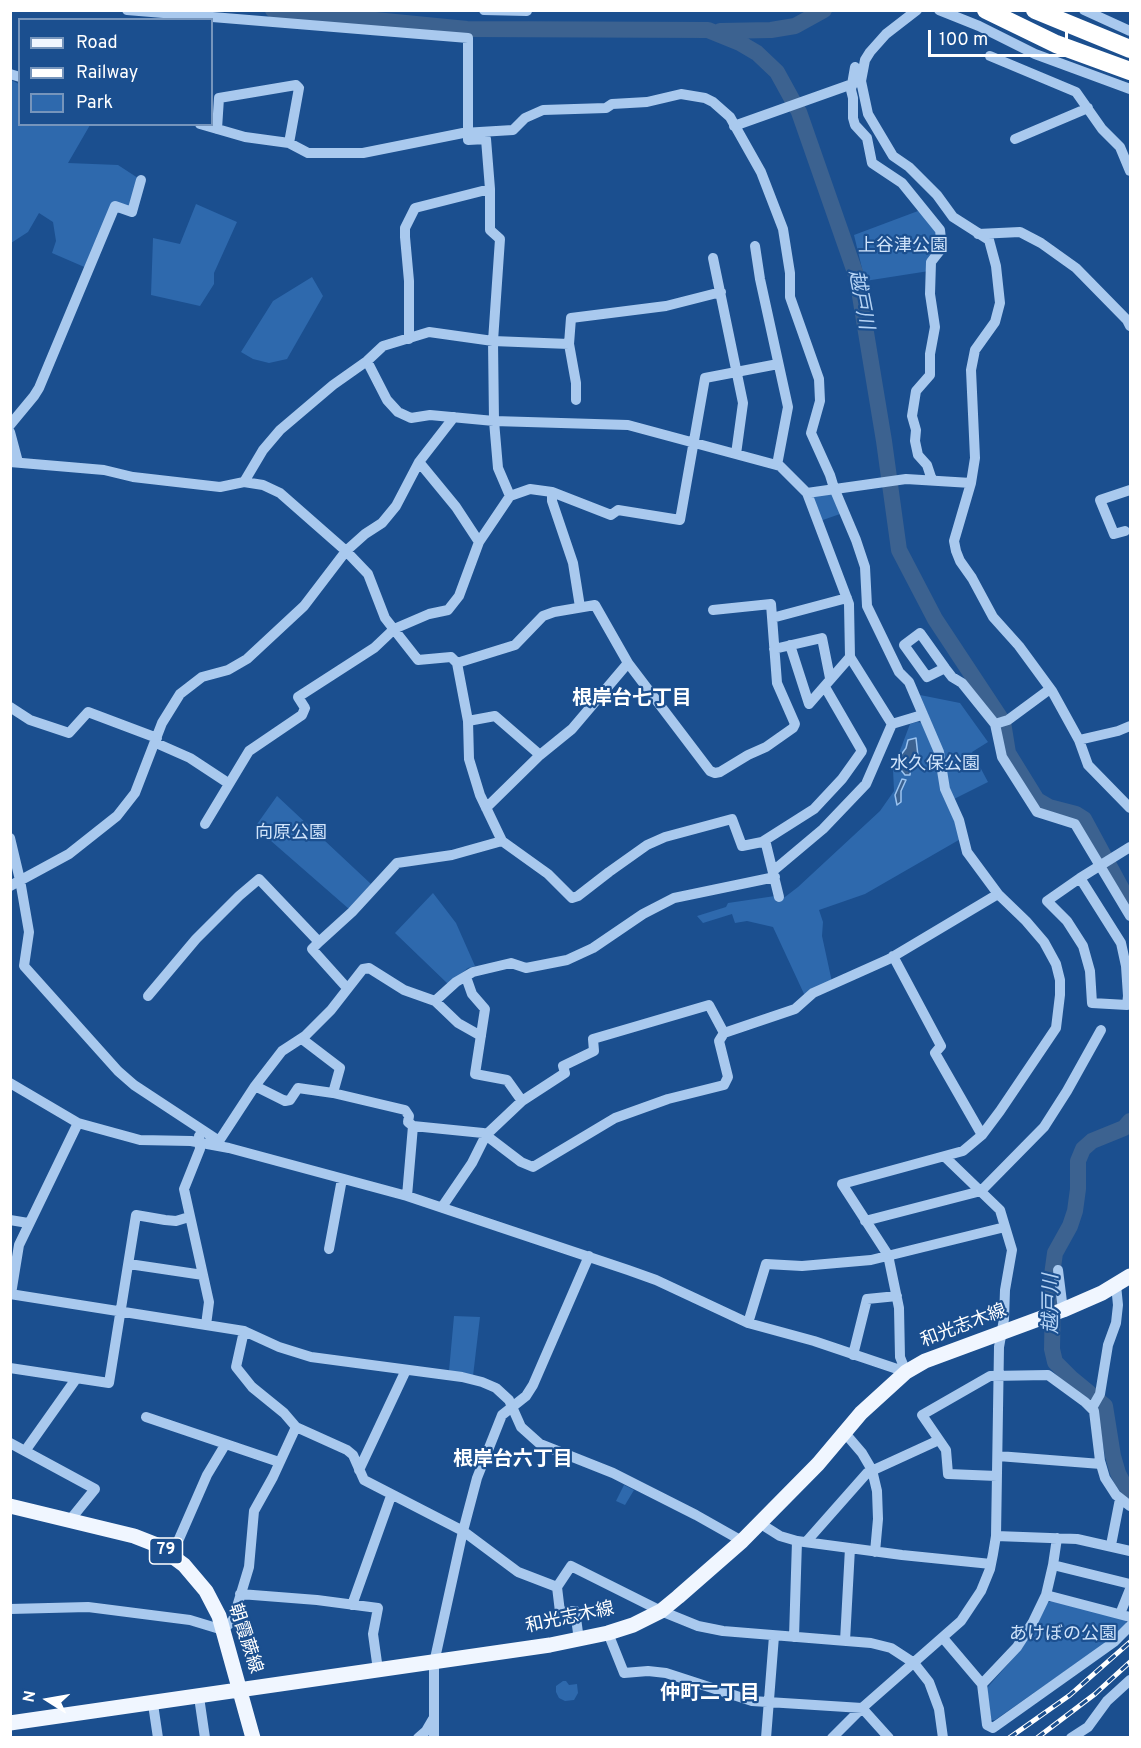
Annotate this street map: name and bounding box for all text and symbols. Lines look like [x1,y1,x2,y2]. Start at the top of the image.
legend [18,18,213,126]
scale bar [931,18,1070,56]
text: 100 m [939,29,988,52]
text: Road [76,32,118,55]
text: Railway [76,62,138,85]
text: Park [76,92,113,115]
park label: 上谷津公園 [858,236,948,258]
water label: 越戸川 [841,268,877,332]
district label: 根岸台七丁目 [572,688,692,712]
park label: 水久保公園 [890,754,980,776]
park label: 向原公園 [255,823,327,845]
water label: 越戸川 [1041,1274,1065,1334]
street label: 和光志木線 [918,1301,1010,1353]
district label: 根岸台六丁目 [453,1449,573,1473]
road number: 79 [150,1538,182,1564]
street label: 和光志木線 [524,1599,616,1639]
street label: 朝霞蕨線 [223,1601,265,1677]
park label: あけぼの公園 [1009,1624,1117,1646]
north arrow [18,1670,78,1730]
district label: 仲町二丁目 [660,1683,760,1707]
text: N [19,1689,41,1704]

